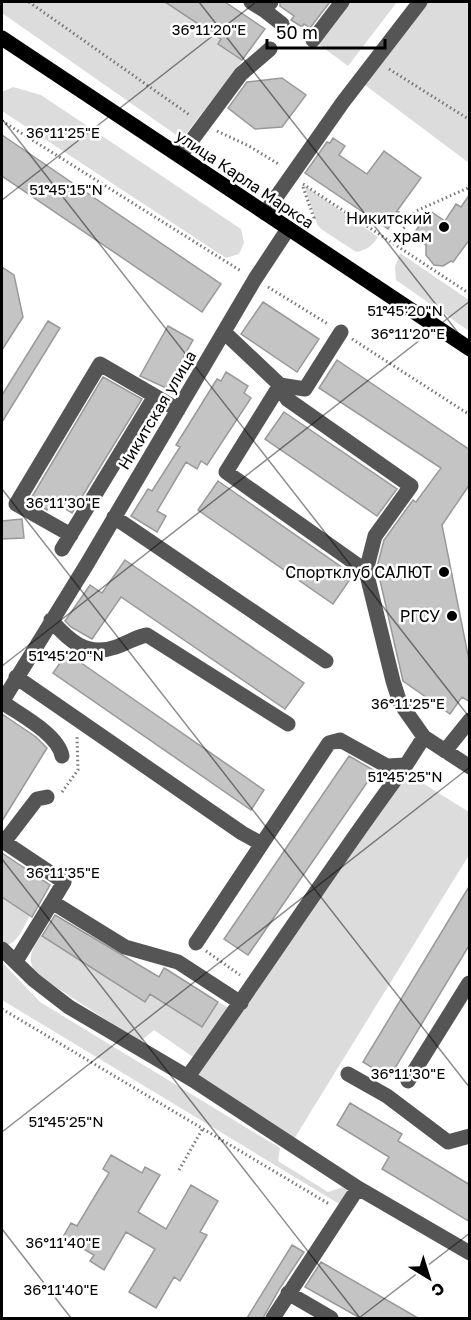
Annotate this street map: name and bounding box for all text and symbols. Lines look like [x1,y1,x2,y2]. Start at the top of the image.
scale bar [267,12,386,50]
text: 36°11'20"E [172,20,246,38]
text: 50 m [276,21,318,43]
text: 36°11'25"E [26,123,100,141]
street label: улица Карла Маркса [172,125,318,233]
text: 51°45'15"N [29,180,103,198]
place label: Никитский храм [346,208,432,246]
marker: Никитский храм [437,220,451,234]
text: 51°45'20"N [367,301,443,319]
text: 36°11'20"E [371,324,445,342]
street label: Никитская улица [114,347,200,473]
text: 36°11'30"E [26,493,100,511]
place label: Спортклуб САЛЮТ [285,562,432,582]
marker: Спортклуб САЛЮТ [437,565,451,579]
place label: РГСУ [400,606,440,626]
marker: РГСУ [445,609,459,623]
text: 51°45'20"N [28,646,104,664]
text: 36°11'25"E [371,694,445,712]
text: 51°45'25"N [367,767,443,785]
text: 36°11'35"E [26,863,100,881]
text: 36°11'30"E [371,1064,445,1082]
text: 51°45'25"N [28,1112,104,1130]
text: 36°11'40"E [25,1233,101,1251]
north arrow [399,1248,459,1308]
text: С [428,1278,449,1301]
text: 36°11'40"E [23,1280,99,1298]

